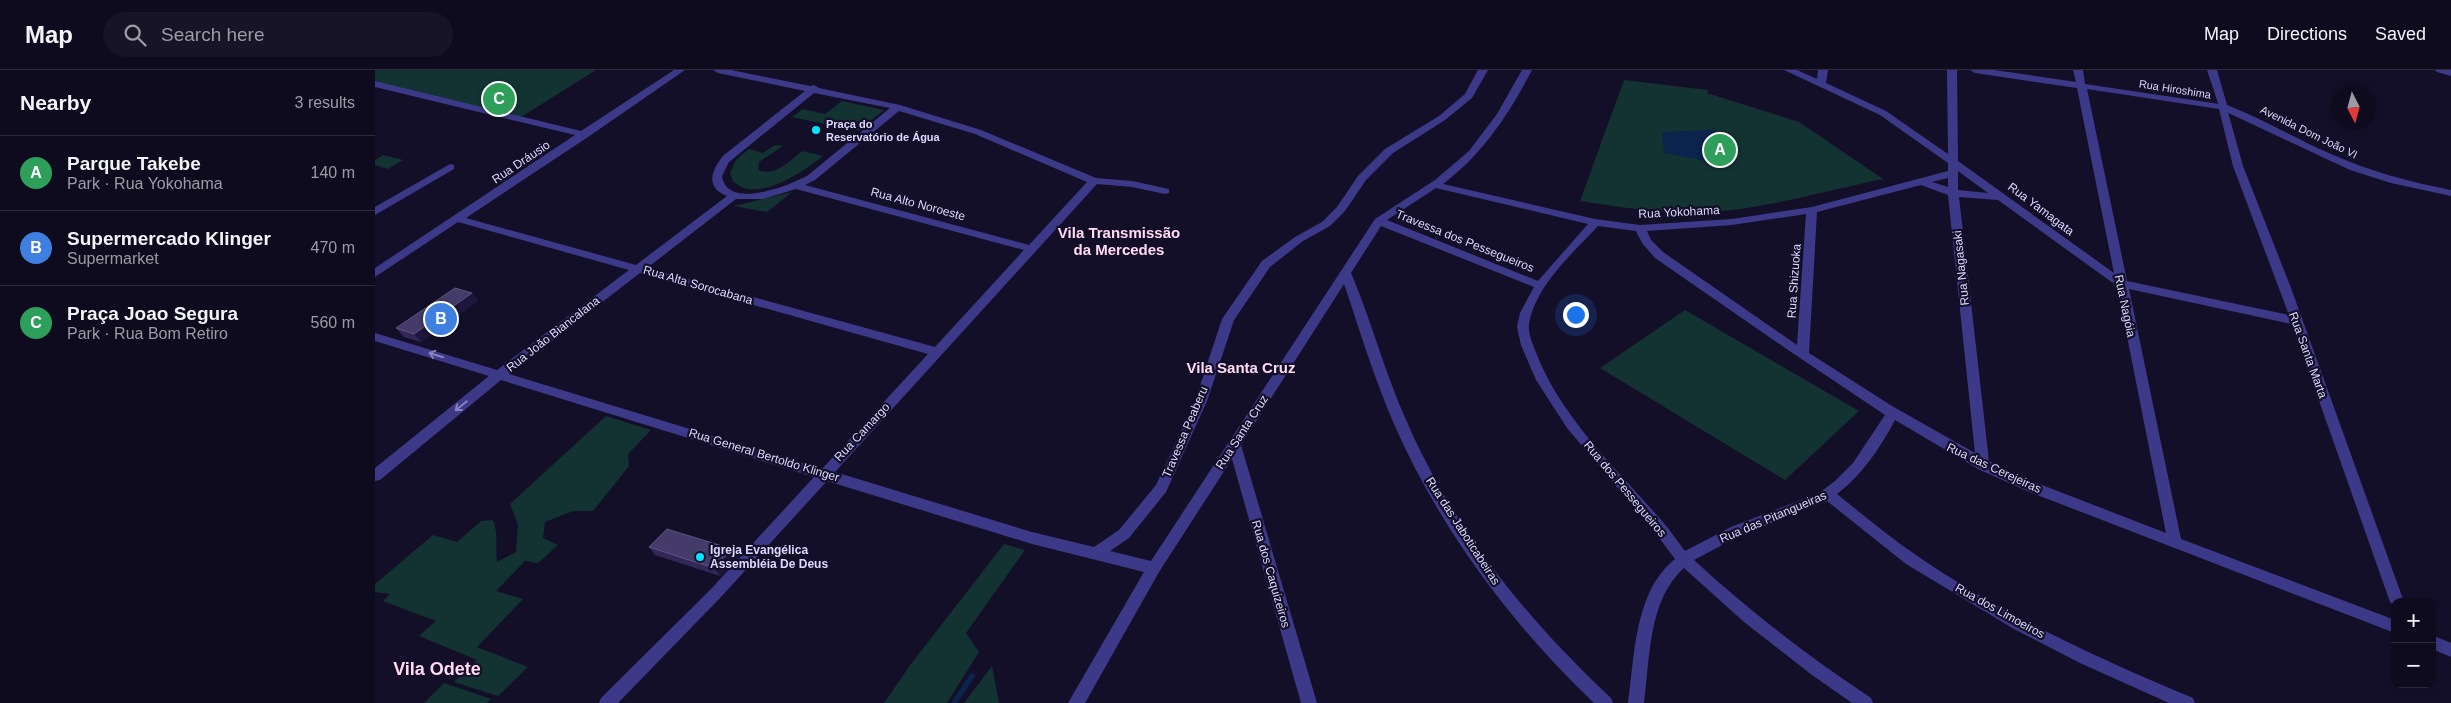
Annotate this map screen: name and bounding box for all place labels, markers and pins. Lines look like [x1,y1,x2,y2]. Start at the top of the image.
pin: C [483,80,515,118]
place label: Praça do Reservatório de Água [826,118,941,143]
marker: Praça do Reservatório de Água [810,124,822,136]
pin: A [1704,131,1736,169]
pin: B [425,300,457,338]
place label: Igreja Evangélica Assembléia De Deus [710,543,828,571]
marker: Igreja Evangélica Assembléia De Deus [694,551,706,563]

